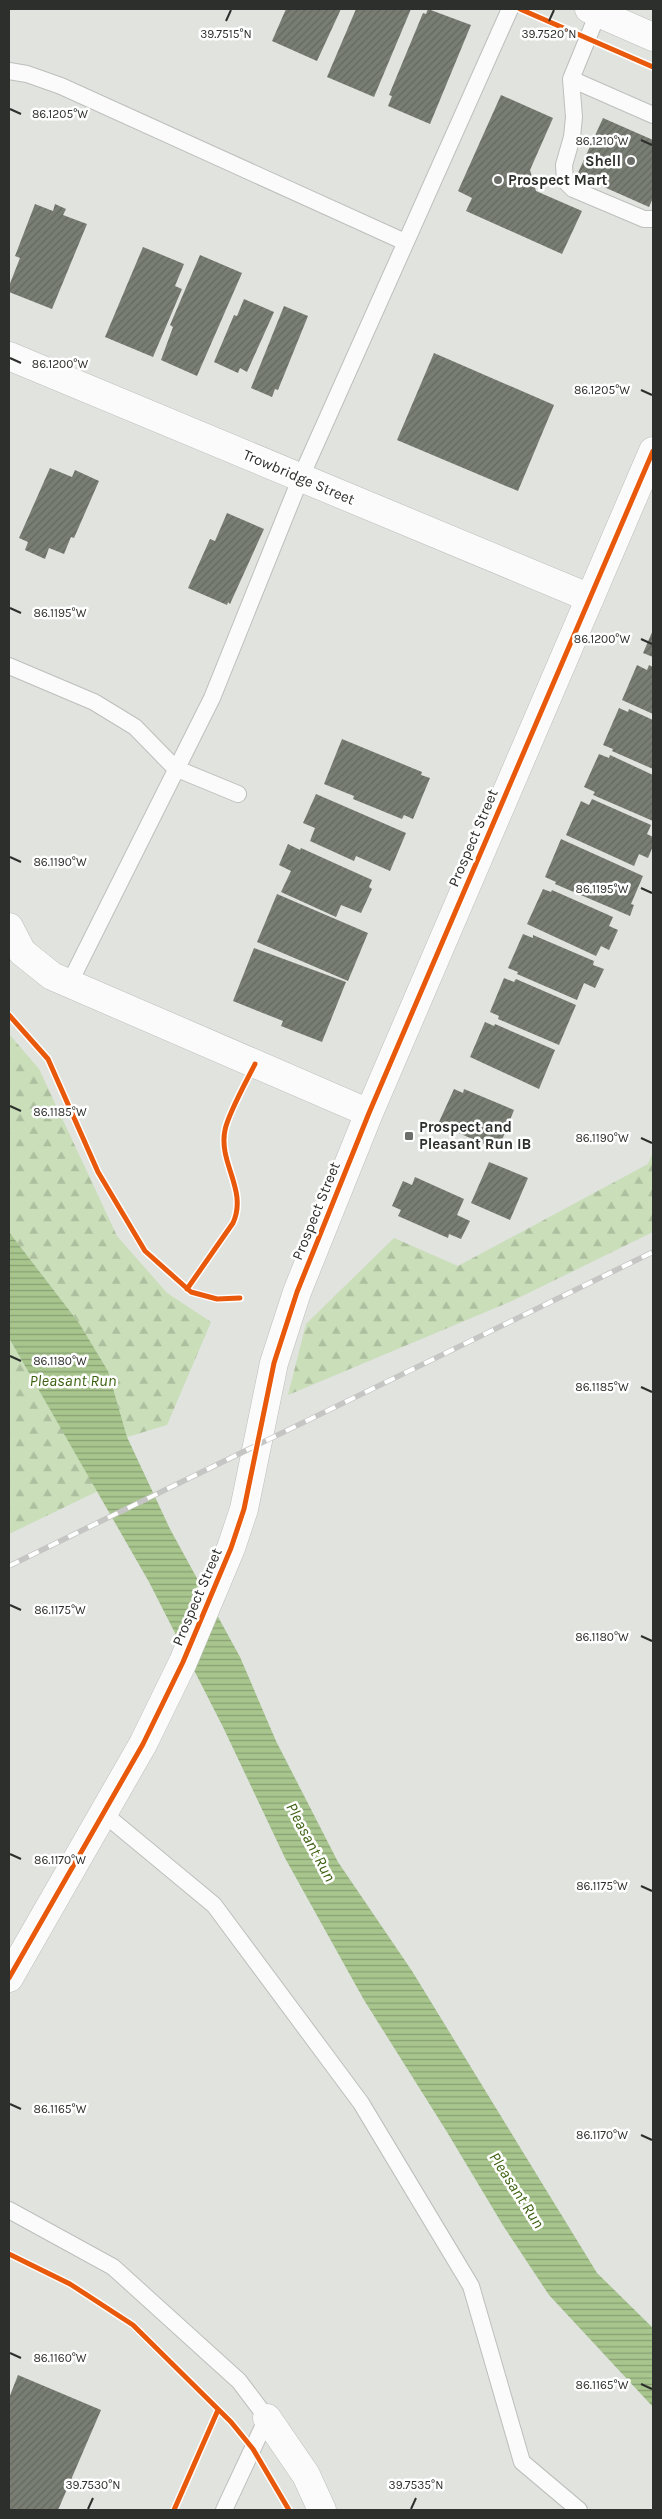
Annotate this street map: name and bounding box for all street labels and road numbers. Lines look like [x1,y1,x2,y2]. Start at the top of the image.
street label: Trowbridge Street [240,445,358,509]
street label: Prospect Street [444,786,502,890]
street label: Prospect Street [288,1159,344,1263]
street label: Prospect Street [168,1545,226,1649]

